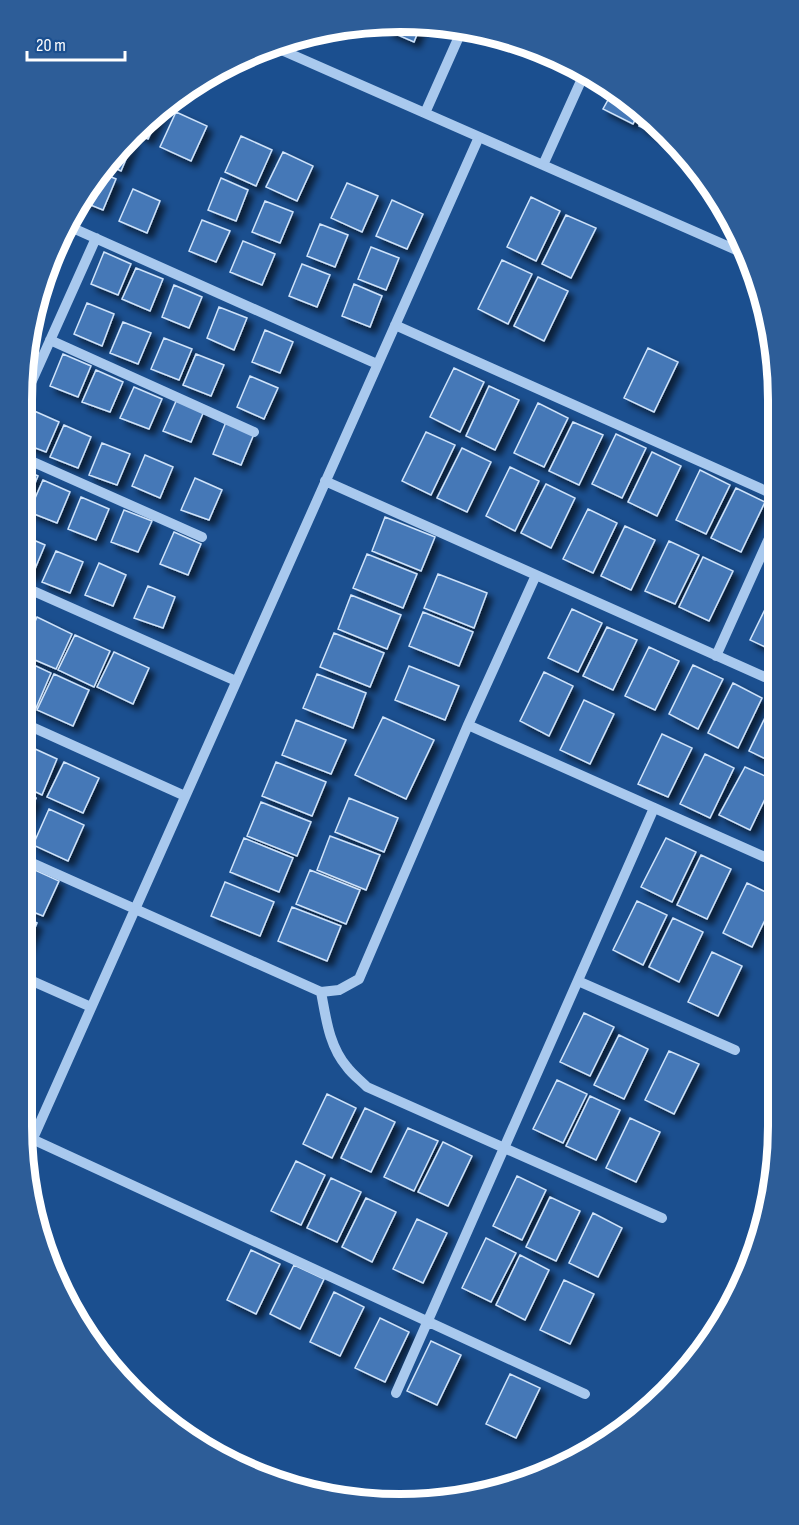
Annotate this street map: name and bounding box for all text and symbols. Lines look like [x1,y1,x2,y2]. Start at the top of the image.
scale bar [27,24,124,62]
text: 20 m [36,35,66,56]

